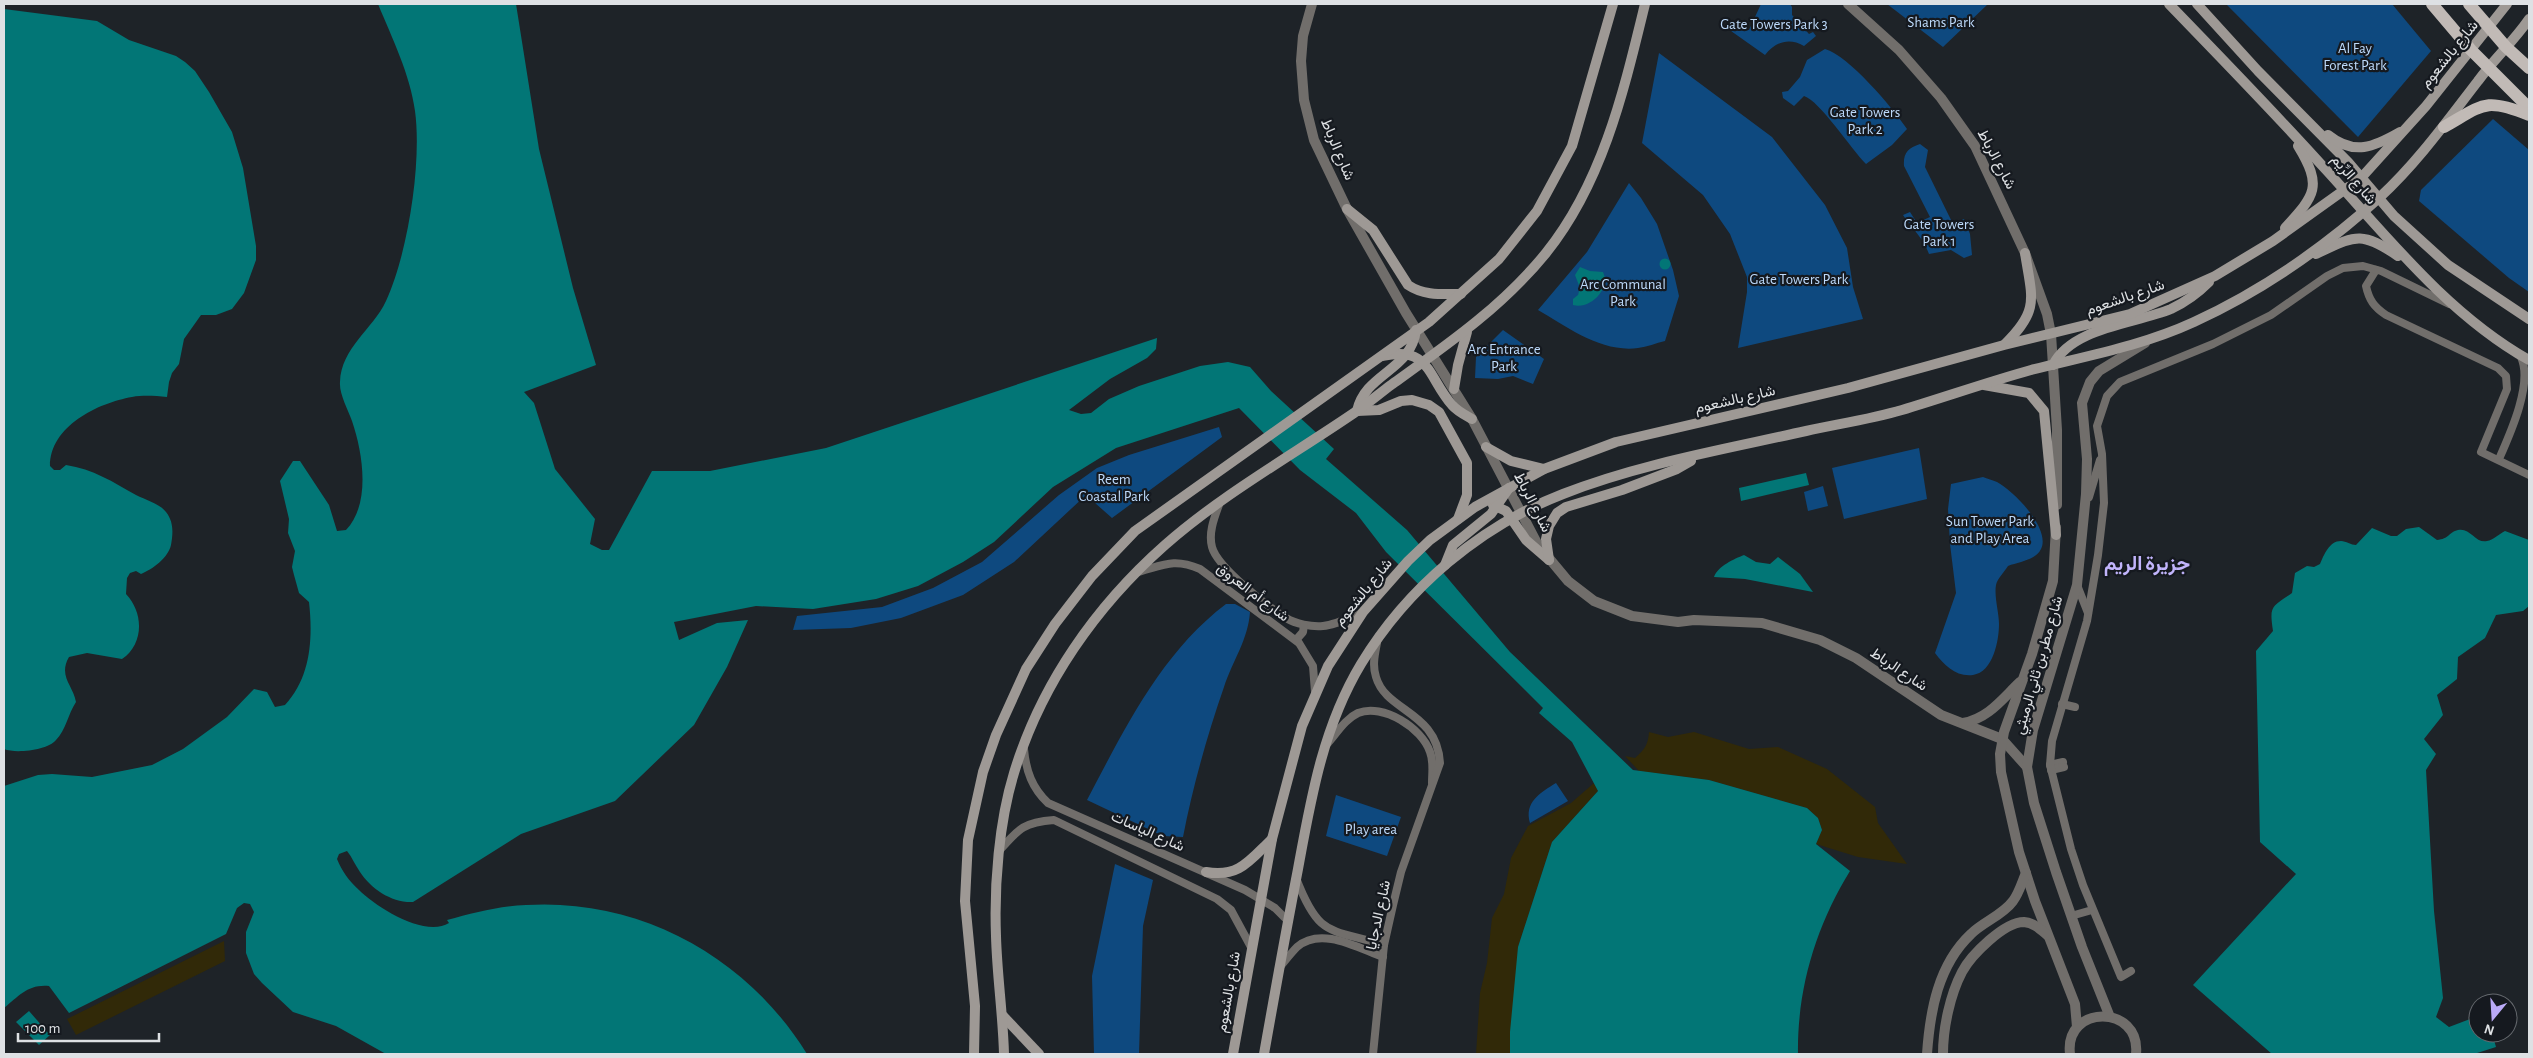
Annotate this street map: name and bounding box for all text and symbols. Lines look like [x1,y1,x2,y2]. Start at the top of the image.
park label: Shams Park [1907,15,1975,30]
park label: Gate Towers Park 3 [1720,17,1828,32]
street label: شارع بالشعوم [2418,18,2484,93]
park label: Al Fay Forest Park [2323,41,2387,73]
park label: Gate Towers Park 2 [1830,105,1900,137]
street label: شارع الرباط [1315,116,1357,184]
street label: شارع الرباط [1972,127,2019,193]
street label: شارع الرِّيم [2326,152,2379,209]
park label: Gate Towers Park 1 [1904,217,1974,249]
park label: Gate Towers Park [1750,272,1849,287]
park label: Arc Communal Park [1580,277,1666,309]
street label: شارع بالشعوم [2084,277,2168,321]
park label: Arc Entrance Park [1467,342,1541,374]
street label: شارع بالشعوم [1693,383,1778,419]
street label: شارع الرباط [1508,470,1554,536]
park label: Reem Coastal Park [1078,472,1150,504]
park label: Sun Tower Park and Play Area [1946,514,2034,546]
district label: جزيرة الريم [2104,554,2190,576]
street label: شارع بالشعوم [1332,556,1398,631]
street label: شارع أم العروق [1212,560,1293,627]
street label: شارع مطر بن ثاني الرميثي [2012,594,2070,737]
street label: شارع الرباط [1866,645,1930,696]
street label: شارع الياسات [1108,809,1187,857]
park label: Play area [1345,822,1397,837]
street label: شارع الدجايا [1364,879,1396,952]
street label: شارع بالشعوم [1214,950,1246,1034]
north arrow [2468,993,2518,1043]
scale bar [18,1010,159,1042]
text: 100 m [25,1021,60,1036]
text: N [2482,1021,2496,1038]

